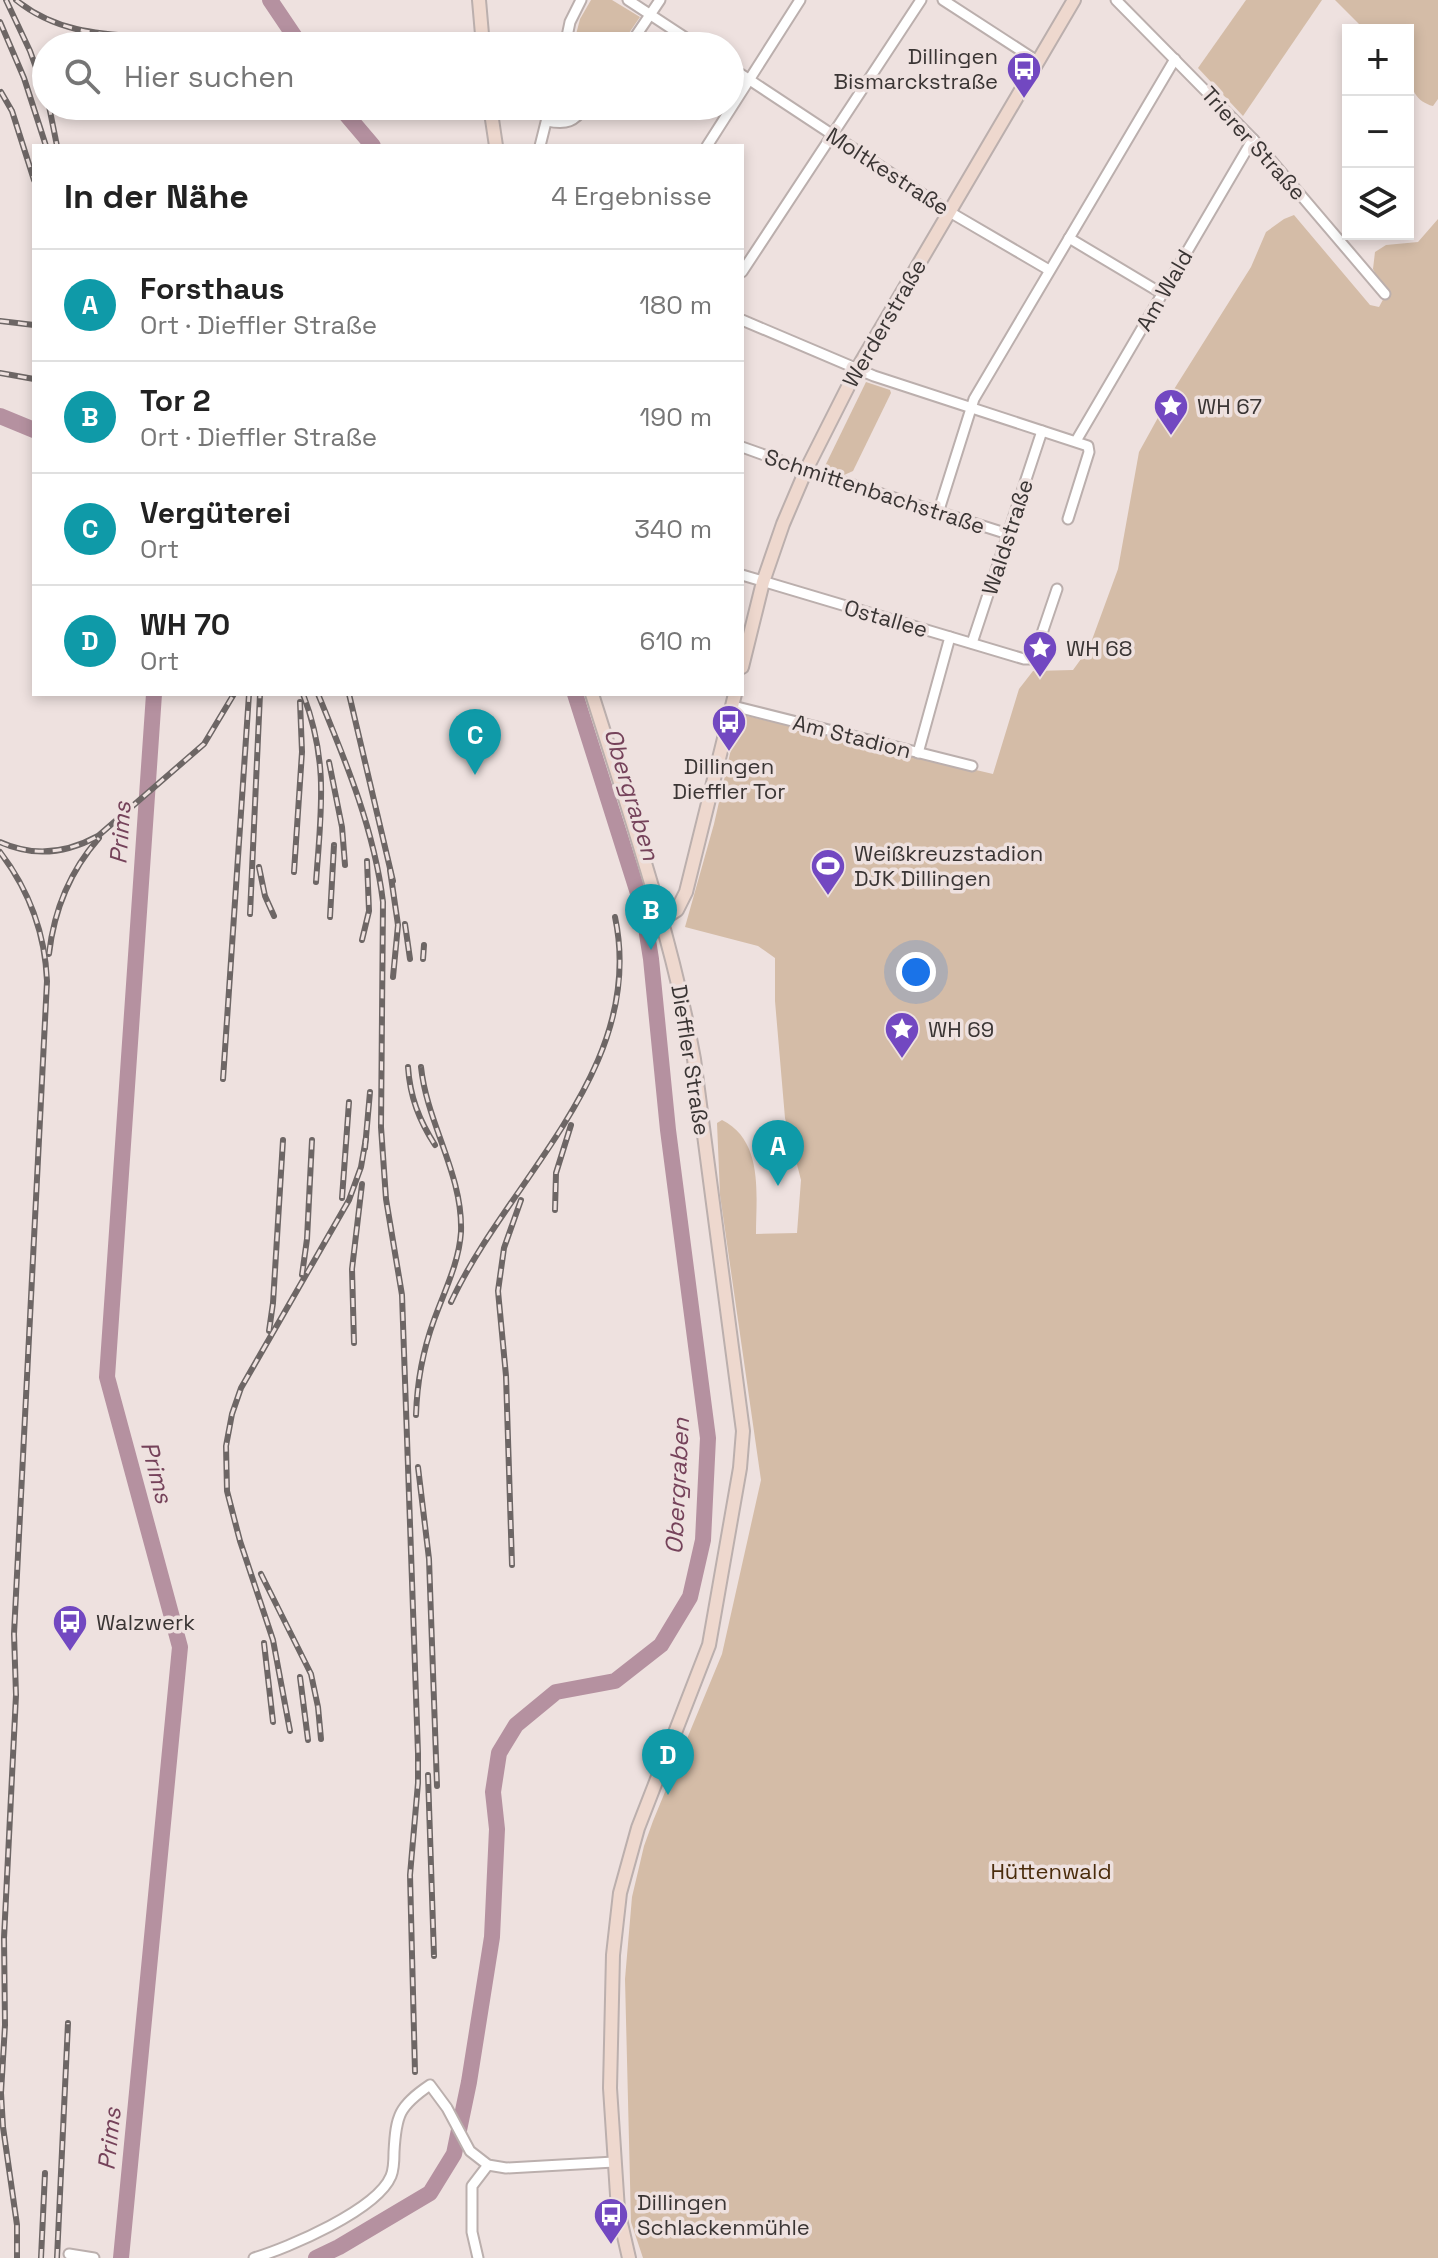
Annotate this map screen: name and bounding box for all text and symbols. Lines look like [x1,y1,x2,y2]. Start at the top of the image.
map controls [1342,24,1414,240]
button: + [1342,24,1414,96]
search box [32,32,744,120]
place label: Dillingen Bismarckstraße [833,42,998,95]
bus stop icon: Dillingen Bismarckstraße [1005,50,1043,100]
icon: search [60,54,104,98]
text: Hier suchen [124,57,294,96]
street label: Trierer Straße [1195,80,1313,206]
button: − [1342,96,1414,168]
street label: Moltkestraße [821,121,955,221]
button: layers [1342,168,1414,240]
text: In der Nähe [64,175,249,218]
text: 4 Ergebnisse [551,179,712,213]
street label: Am Wald [1129,244,1199,336]
street label: Werderstraße [836,254,932,392]
text: Forsthaus [140,269,284,308]
text: A [82,288,98,322]
text: 180 m [639,288,712,322]
text: Ort · Dieffler Straße [140,308,377,342]
text: Tor 2 [140,381,211,420]
place icon: WH 67 [1152,387,1190,437]
place label: WH 67 [1197,392,1262,420]
text: B [81,400,99,434]
text: 190 m [640,400,712,434]
text: Ort · Dieffler Straße [140,420,377,454]
street label: Schmittenbachstraße [761,442,989,540]
street label: Waldstraße [975,476,1039,598]
text: Vergüterei [140,493,291,532]
text: C [82,512,98,546]
text: 340 m [634,512,712,546]
text: Ort [140,532,179,566]
street label: Ostallee [841,593,931,643]
text: WH 70 [140,605,230,644]
text: D [81,624,99,658]
text: 610 m [640,624,712,658]
place icon: WH 68 [1021,629,1059,679]
place label: WH 68 [1066,634,1133,662]
text: Ort [140,644,179,678]
bus stop icon: Dillingen Dieffler Tor [710,703,748,753]
street label: Am Stadion [790,708,914,764]
pin: C [449,709,501,775]
water label: Obergraben [597,724,667,865]
place label: Dillingen Dieffler Tor [672,752,786,805]
water label: Prims [102,799,138,865]
place label: Weißkreuzstadion DJK Dillingen [854,839,1043,892]
sports icon: Weißkreuzstadion DJK Dillingen [809,847,847,897]
pin: B [625,884,677,950]
your location [896,952,936,992]
street label: Dieffler Straße [665,983,717,1137]
place icon: WH 69 [883,1010,921,1060]
place label: WH 69 [928,1015,994,1043]
pin: A [752,1120,804,1186]
water label: Obergraben [658,1416,696,1555]
water label: Prims [134,1438,180,1508]
bus stop icon: Walzwerk [51,1603,89,1653]
place label: Walzwerk [96,1608,195,1636]
pin: D [642,1729,694,1795]
park label: Hüttenwald [990,1857,1112,1885]
water label: Prims [90,2105,128,2172]
place label: Dillingen Schlackenmühle [637,2188,810,2241]
bus stop icon: Dillingen Schlackenmühle [592,2196,630,2246]

